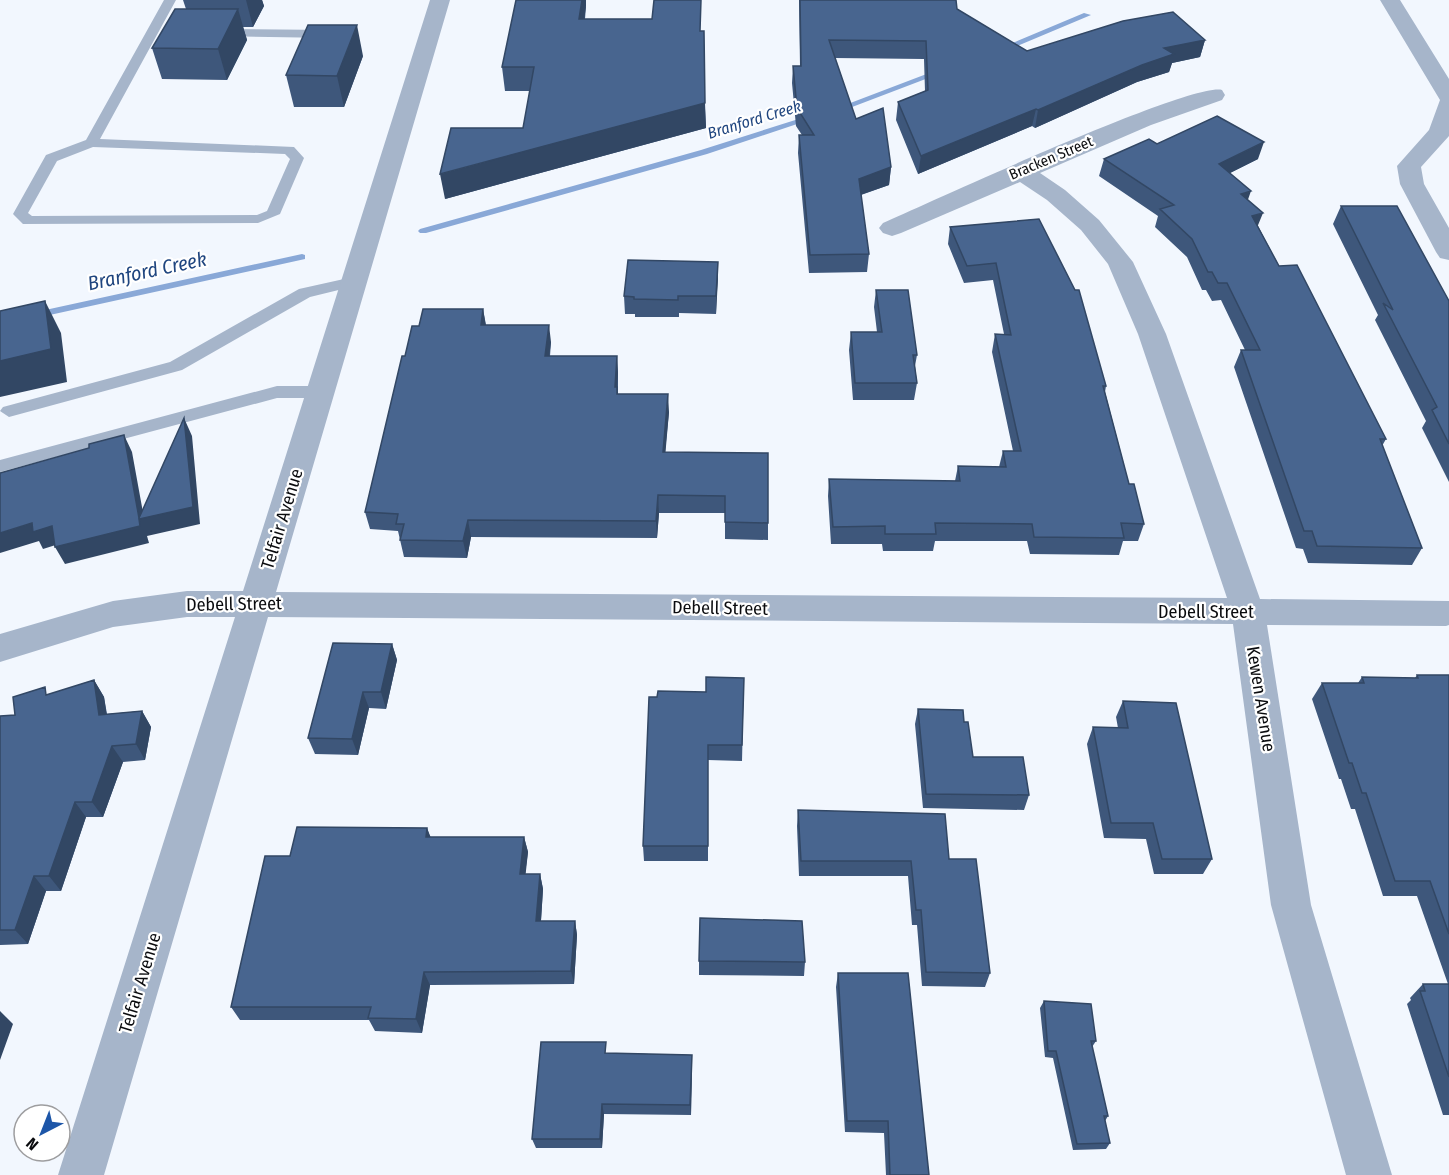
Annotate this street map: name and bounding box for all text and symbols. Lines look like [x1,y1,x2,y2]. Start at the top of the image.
water label: Branford Creek [705,96,803,143]
street label: Bracken Street [1006,132,1096,184]
water label: Branford Creek [85,247,209,295]
street label: Telfair Avenue [256,466,308,572]
street label: Debell Street [186,592,282,616]
street label: Debell Street [672,596,768,620]
street label: Debell Street [1158,601,1254,623]
street label: Kewen Avenue [1242,645,1280,753]
street label: Telfair Avenue [114,930,166,1036]
north arrow [12,1103,72,1163]
text: N [22,1134,42,1154]

